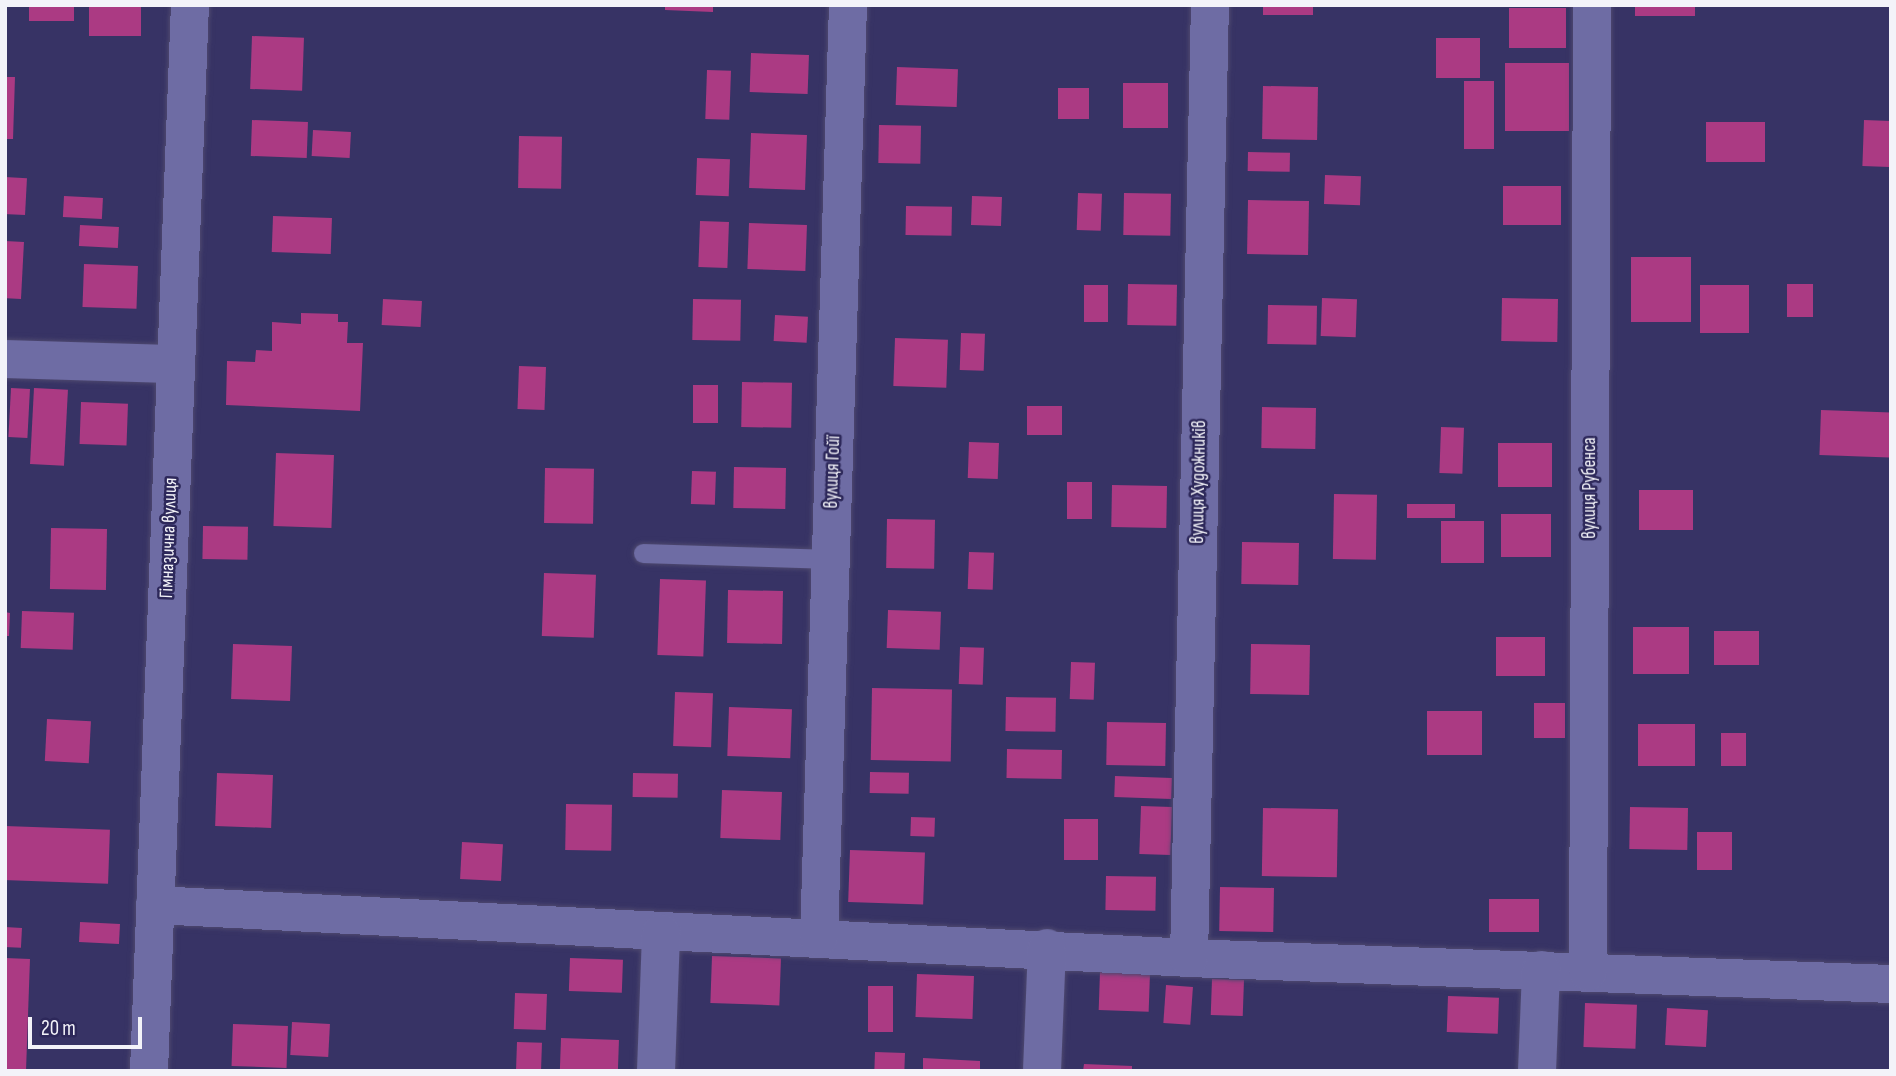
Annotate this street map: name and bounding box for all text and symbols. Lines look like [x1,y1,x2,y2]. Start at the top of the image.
street label: вулиця Художників [1187,420,1211,544]
street label: вулиця Гойї [820,435,846,509]
street label: вулиця Рубенса [1579,437,1601,539]
street label: Гімназична вулиця [155,477,183,599]
scale bar [32,1002,145,1046]
text: 20 m [41,1016,76,1041]

